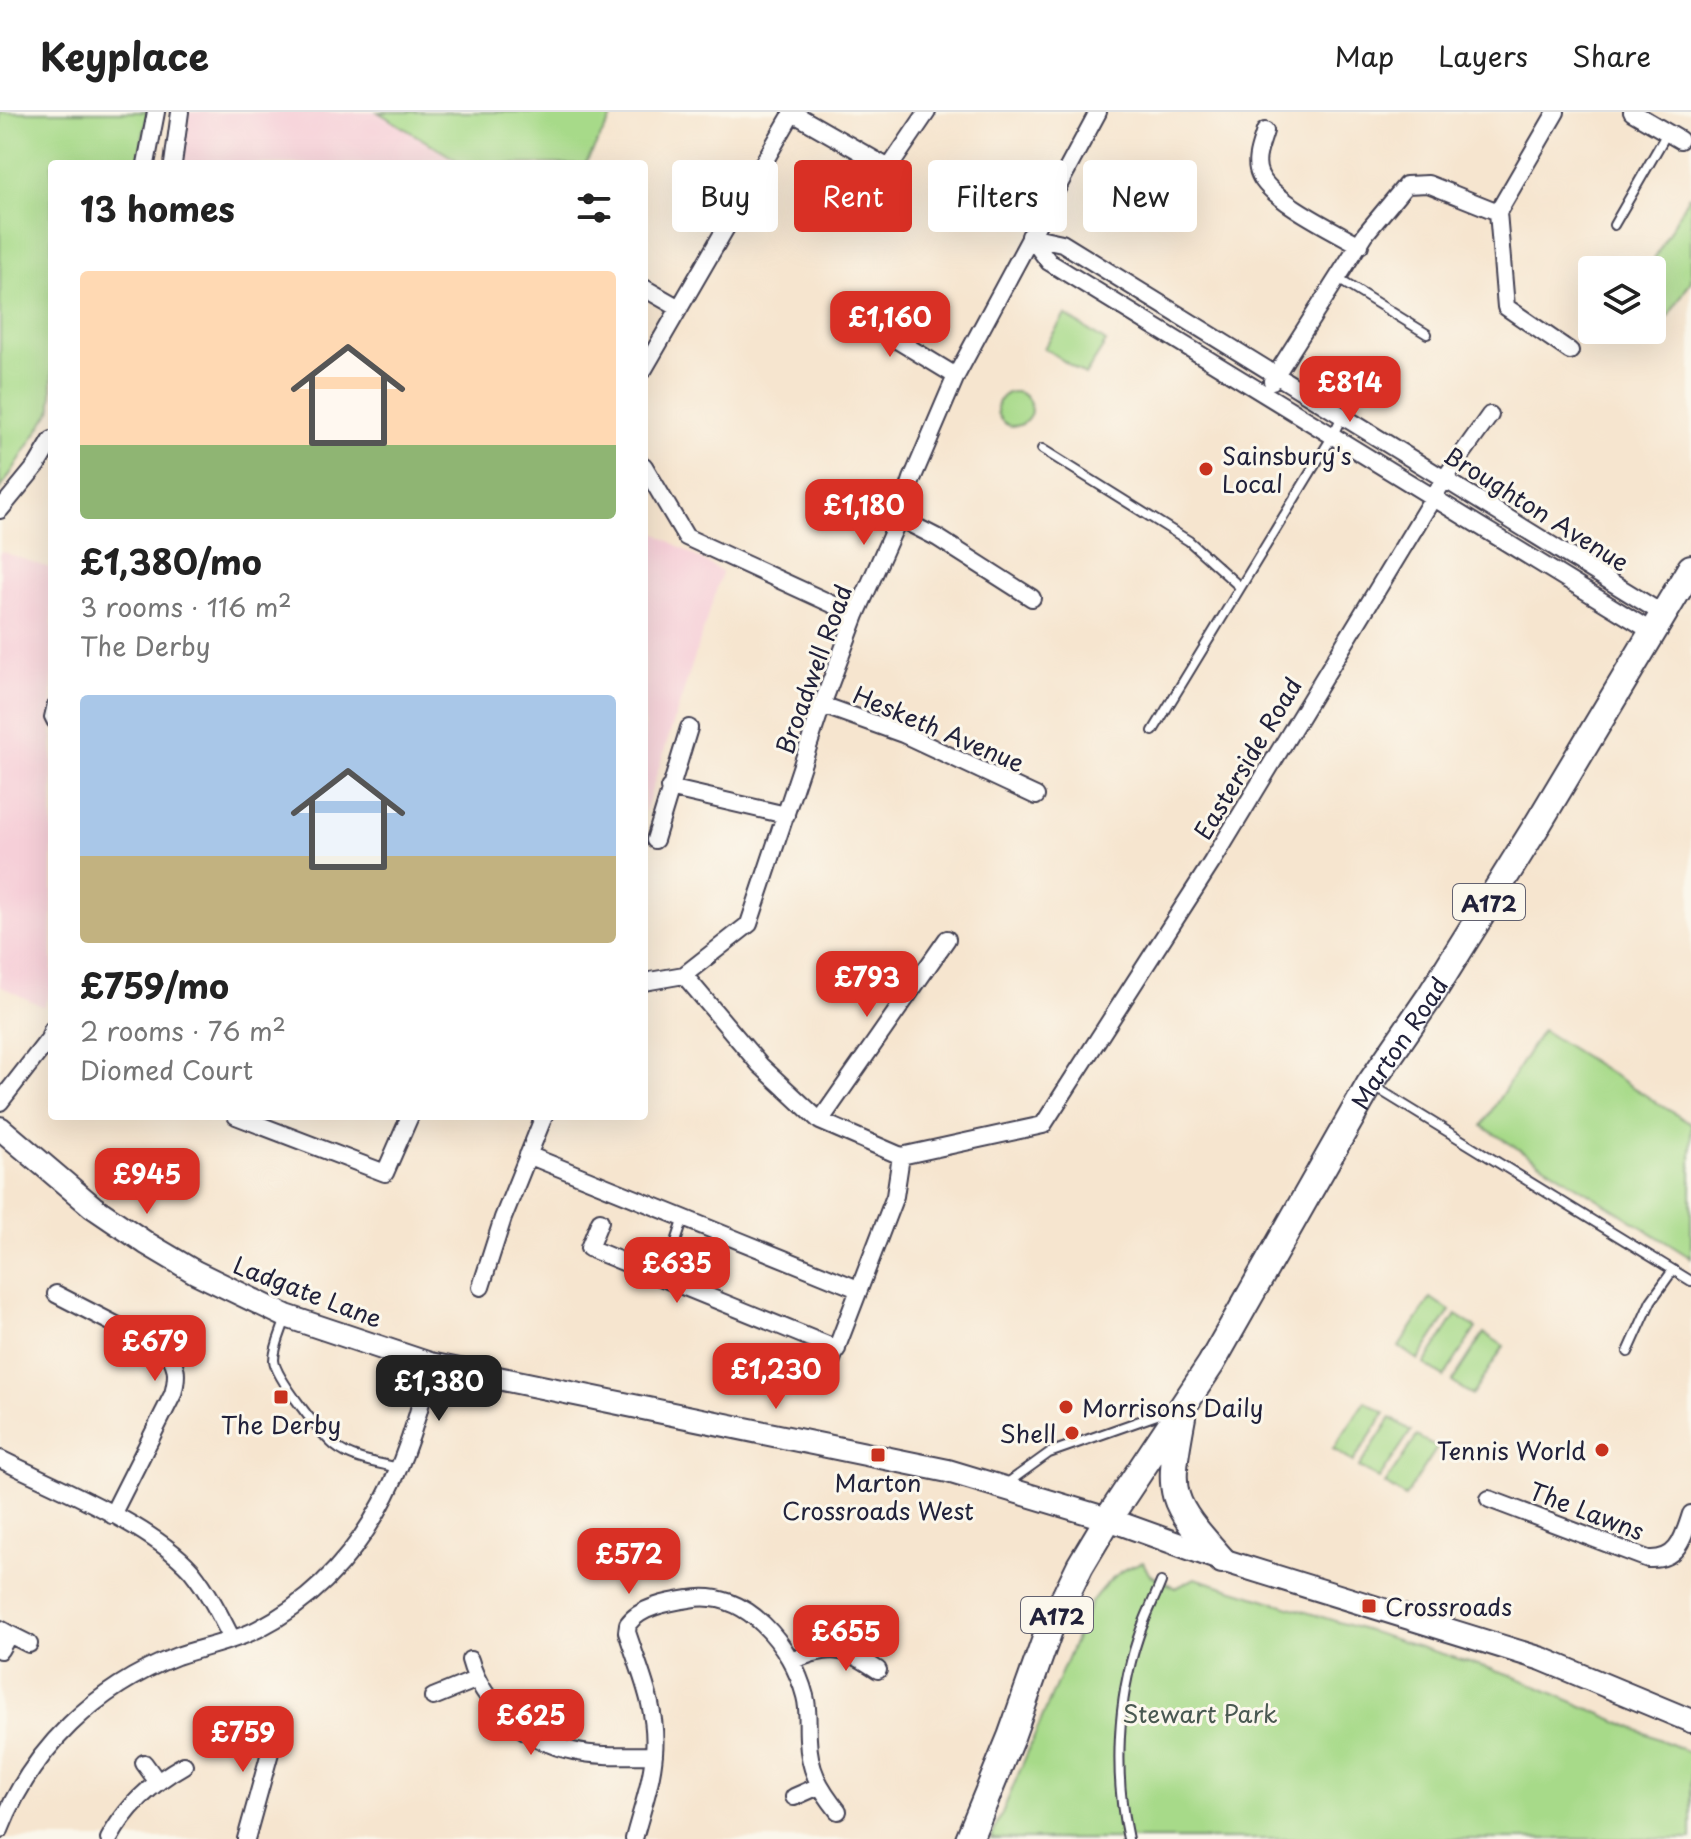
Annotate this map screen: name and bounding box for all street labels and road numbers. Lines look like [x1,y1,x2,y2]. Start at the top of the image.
street label: Broughton Avenue [1437,436,1637,580]
street label: Broadwell Road [766,579,860,759]
street label: Easterside Road [1184,670,1310,846]
street label: Hesketh Avenue [848,676,1030,780]
road number: A172 [1453,884,1525,920]
street label: Marton Road [1341,970,1456,1116]
street label: Ladgate Lane [228,1246,388,1336]
street label: The Lawns [1524,1472,1650,1548]
road number: A172 [1021,1597,1093,1633]

